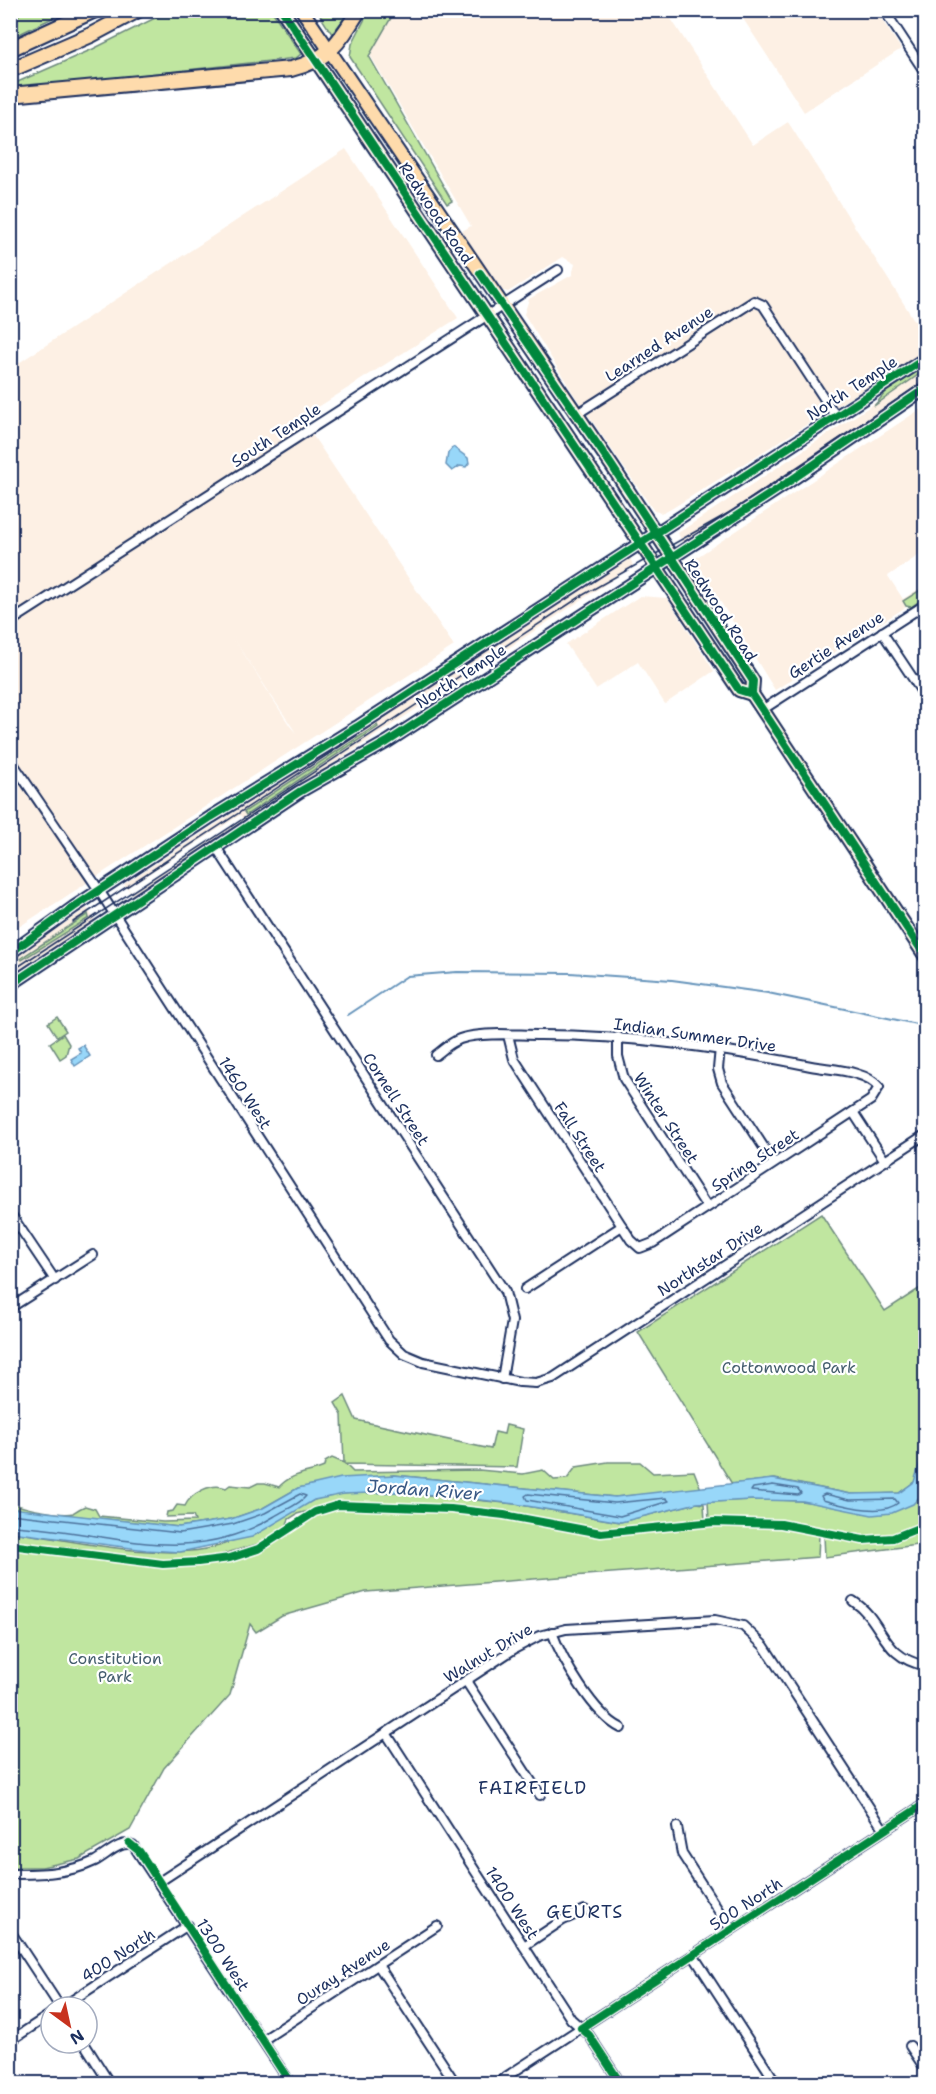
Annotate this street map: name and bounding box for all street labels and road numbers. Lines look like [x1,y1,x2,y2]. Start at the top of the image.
street label: Redwood Road [394,158,478,268]
street label: Learned Avenue [601,301,717,387]
street label: North Temple [803,351,901,425]
street label: South Temple [227,398,325,472]
street label: Redwood Road [680,555,762,665]
street label: Gertie Avenue [784,606,888,684]
street label: North Temple [412,639,510,713]
street label: Indian Summer Drive [612,1013,778,1057]
street label: Cornell Street [358,1049,434,1149]
street label: 1460 West [214,1053,276,1133]
street label: Winter Street [629,1068,703,1168]
street label: Fall Street [549,1098,611,1176]
street label: Spring Street [707,1124,803,1196]
street label: Northstar Drive [653,1217,767,1301]
street label: Walnut Drive [440,1618,536,1688]
street label: 1400 West [481,1862,543,1944]
street label: 500 North [706,1873,786,1935]
street label: 1300 West [192,1915,254,1995]
street label: 400 North [77,1923,159,1987]
street label: Ouray Avenue [292,1934,394,2010]

